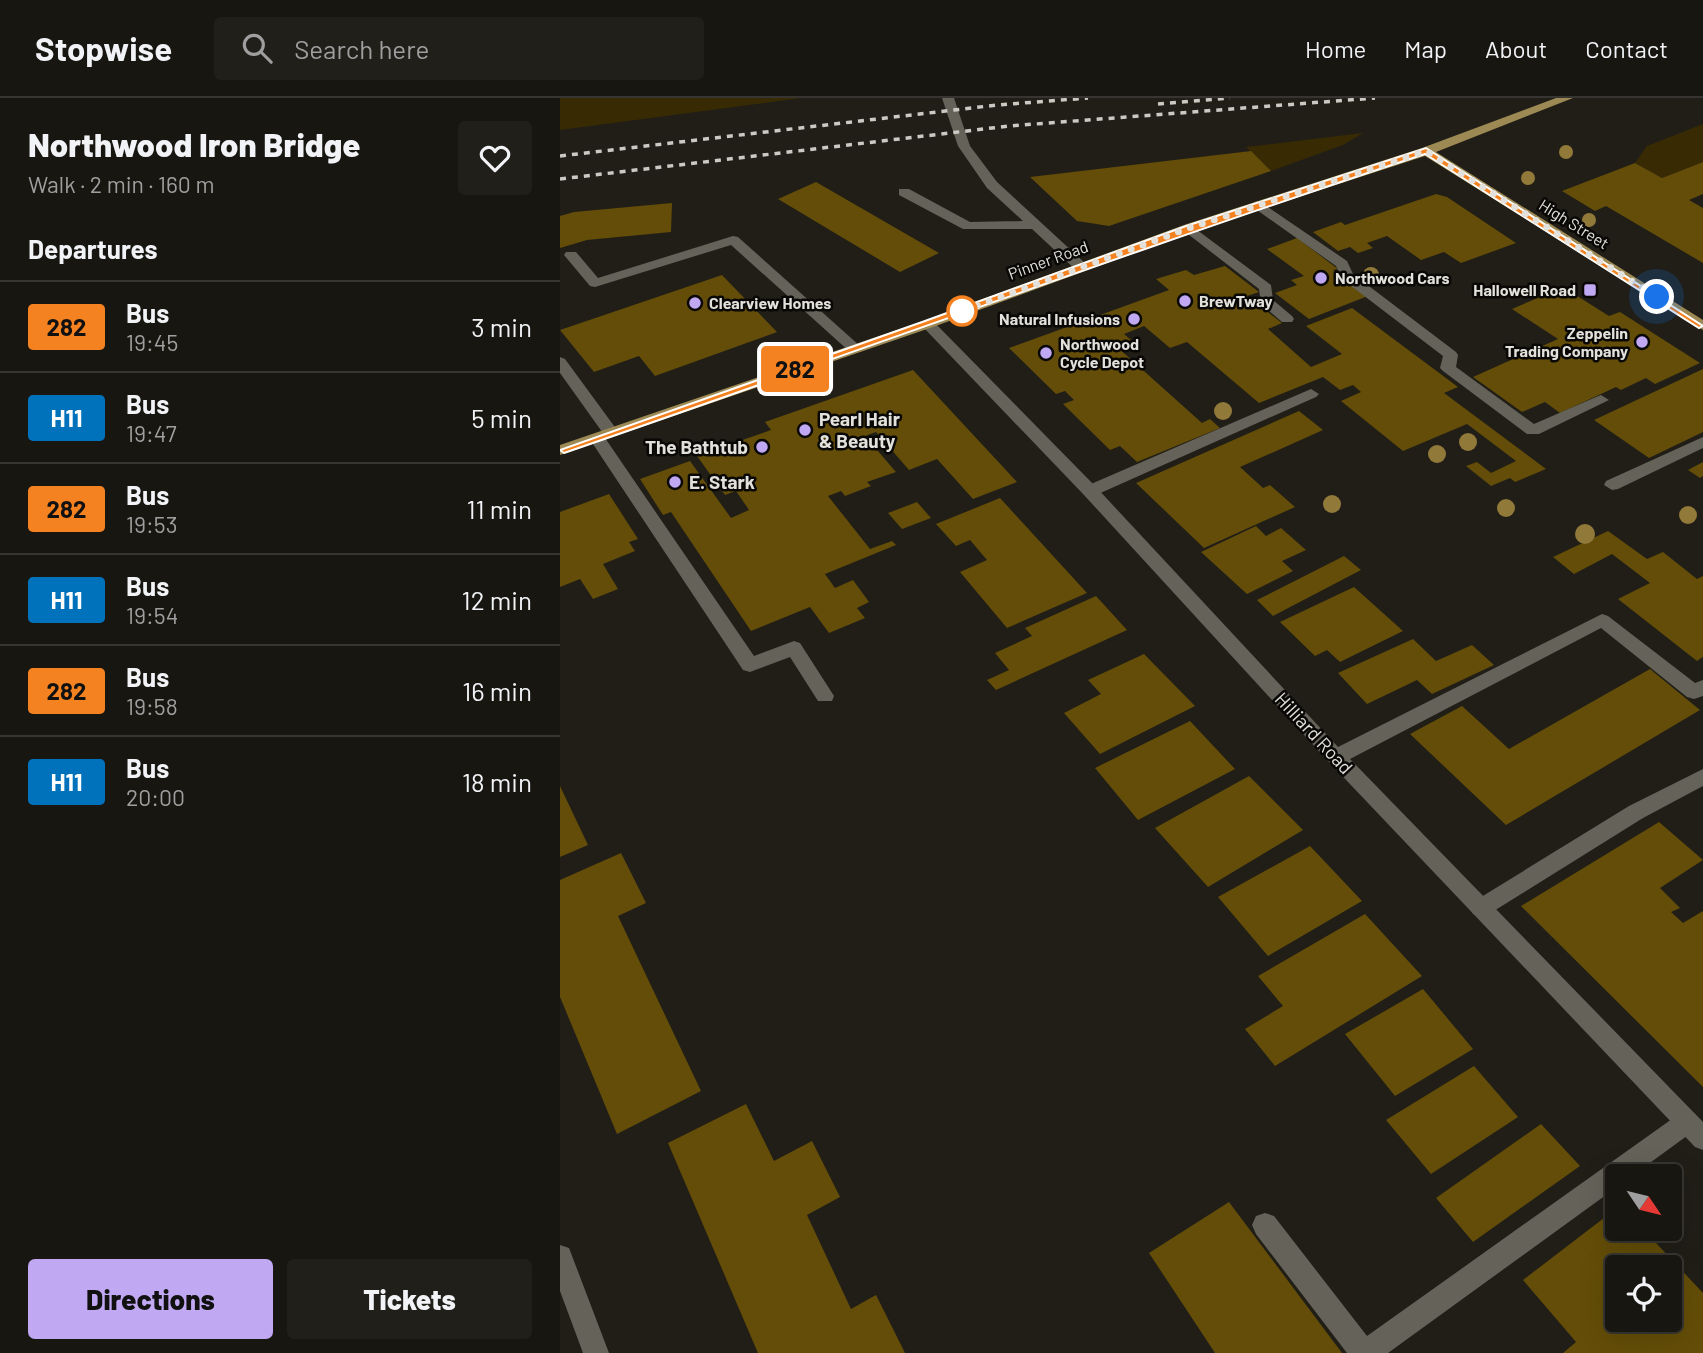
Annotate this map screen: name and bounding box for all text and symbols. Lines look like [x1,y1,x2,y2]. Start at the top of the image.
search box [214,17,704,80]
text: Stopwise [35,28,172,68]
icon: search [238,29,276,67]
text: Search here [294,33,429,64]
text: Home [1305,34,1366,63]
text: Map [1404,34,1447,63]
text: About [1485,34,1547,63]
text: Contact [1585,34,1668,63]
button: heart [458,121,532,195]
text: Northwood Iron Bridge [28,124,360,164]
text: Walk · 2 min · 160 m [28,170,214,198]
street label: High Street [1536,195,1613,252]
text: Departures [28,233,158,264]
street label: Pinner Road [1005,236,1090,283]
place label: Northwood Cars [1335,268,1450,287]
marker: Northwood Cars [1313,270,1329,286]
your location [1639,279,1674,314]
place label: Hallowell Road [1473,280,1576,299]
marker: Hallowell Road [1582,282,1598,298]
place label: BrewTway [1199,291,1273,310]
place label: Clearview Homes [709,293,831,312]
marker: BrewTway [1177,293,1193,309]
marker: Clearview Homes [687,295,703,311]
unlabelled marker [947,296,977,326]
text: Bus [126,297,169,328]
place label: Natural Infusions [999,309,1120,328]
text: 3 min [471,311,532,342]
marker: Natural Infusions [1126,311,1142,327]
text: 282 [47,312,86,341]
place label: Zeppelin Trading Company [1505,323,1628,360]
text: 19:45 [126,328,178,356]
place label: Northwood Cycle Depot [1060,334,1144,371]
marker: Zeppelin Trading Company [1634,334,1650,350]
marker: Northwood Cycle Depot [1038,345,1054,361]
line badge: 282 [755,346,835,392]
text: 282 [775,354,815,383]
text: Bus [126,388,169,419]
text: 5 min [471,402,532,433]
text: H11 [50,403,83,432]
place label: Pearl Hair & Beauty [819,407,901,452]
text: 19:47 [126,419,177,447]
marker: Pearl Hair & Beauty [797,422,813,438]
place label: The Bathtub [645,435,748,458]
marker: The Bathtub [754,439,770,455]
place label: E. Stark [689,470,755,493]
marker: E. Stark [667,474,683,490]
text: Bus [126,479,169,510]
text: 11 min [466,493,532,524]
text: 282 [47,494,86,523]
text: 19:53 [126,510,178,538]
text: Bus [126,570,169,601]
text: 12 min [462,584,532,615]
text: H11 [50,585,83,614]
text: 19:54 [126,601,178,629]
text: Bus [126,661,169,692]
text: 16 min [462,675,532,706]
text: 282 [47,676,86,705]
street label: Hilliard Road [1271,687,1358,778]
text: 19:58 [126,692,178,720]
text: Bus [126,752,169,783]
text: 18 min [462,766,532,797]
text: H11 [50,767,83,796]
text: 20:00 [126,783,185,811]
north arrow [1605,1164,1682,1241]
map controls [1605,1164,1682,1332]
button: locate [1605,1255,1682,1332]
button: Directions [28,1259,273,1339]
button: Tickets [287,1259,532,1339]

